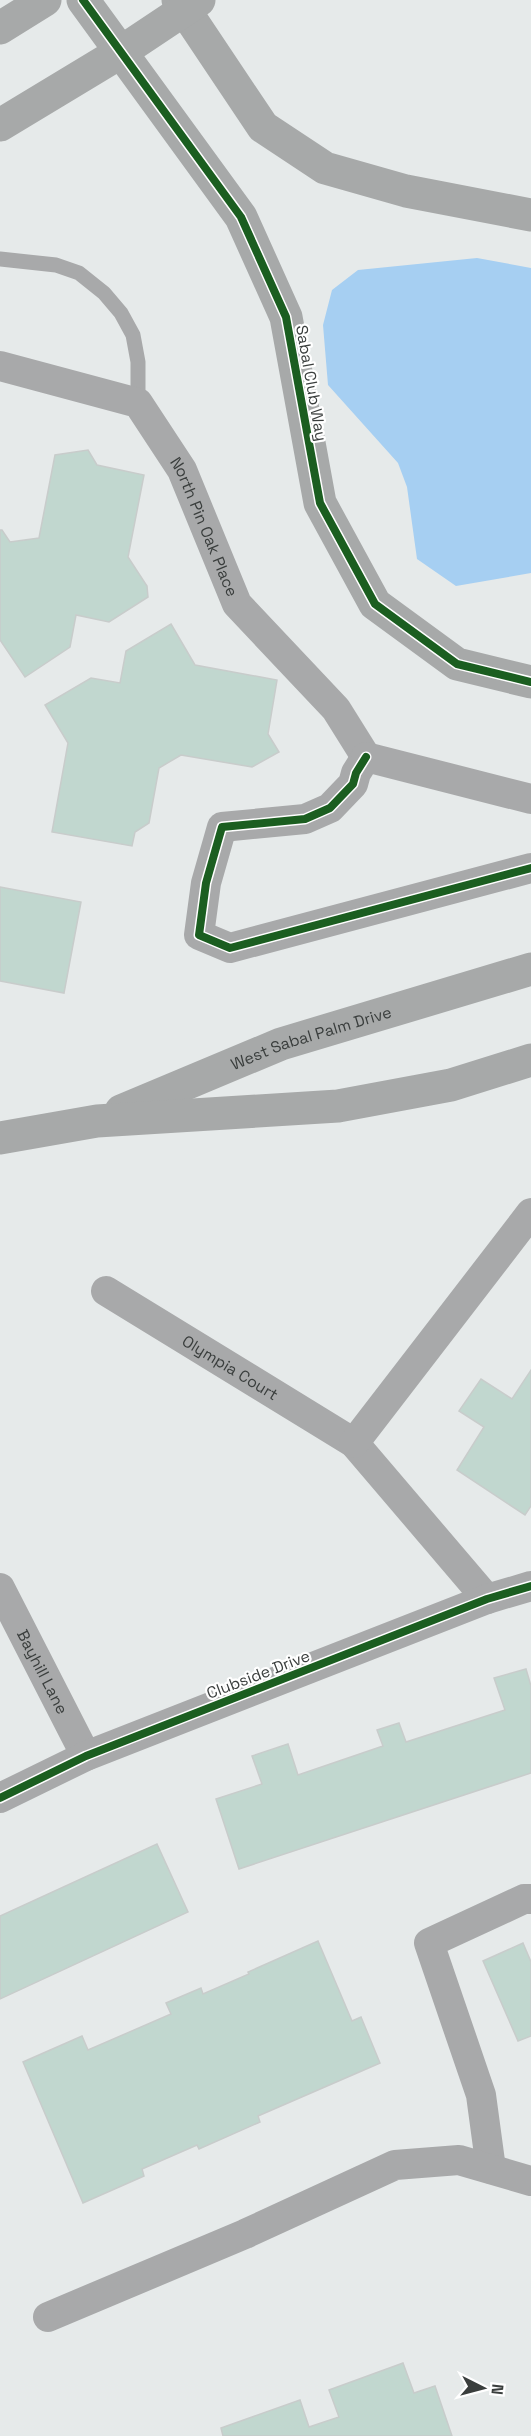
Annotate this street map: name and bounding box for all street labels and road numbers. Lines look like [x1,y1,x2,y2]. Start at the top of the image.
street label: Sabal Club Way [291,323,332,443]
street label: North Pin Oak Place [165,453,243,600]
street label: West Sabal Palm Drive [228,1001,394,1075]
street label: Olympia Court [178,1330,282,1405]
street label: Bayhill Lane [12,1626,73,1718]
street label: Clubside Drive [204,1645,313,1704]

